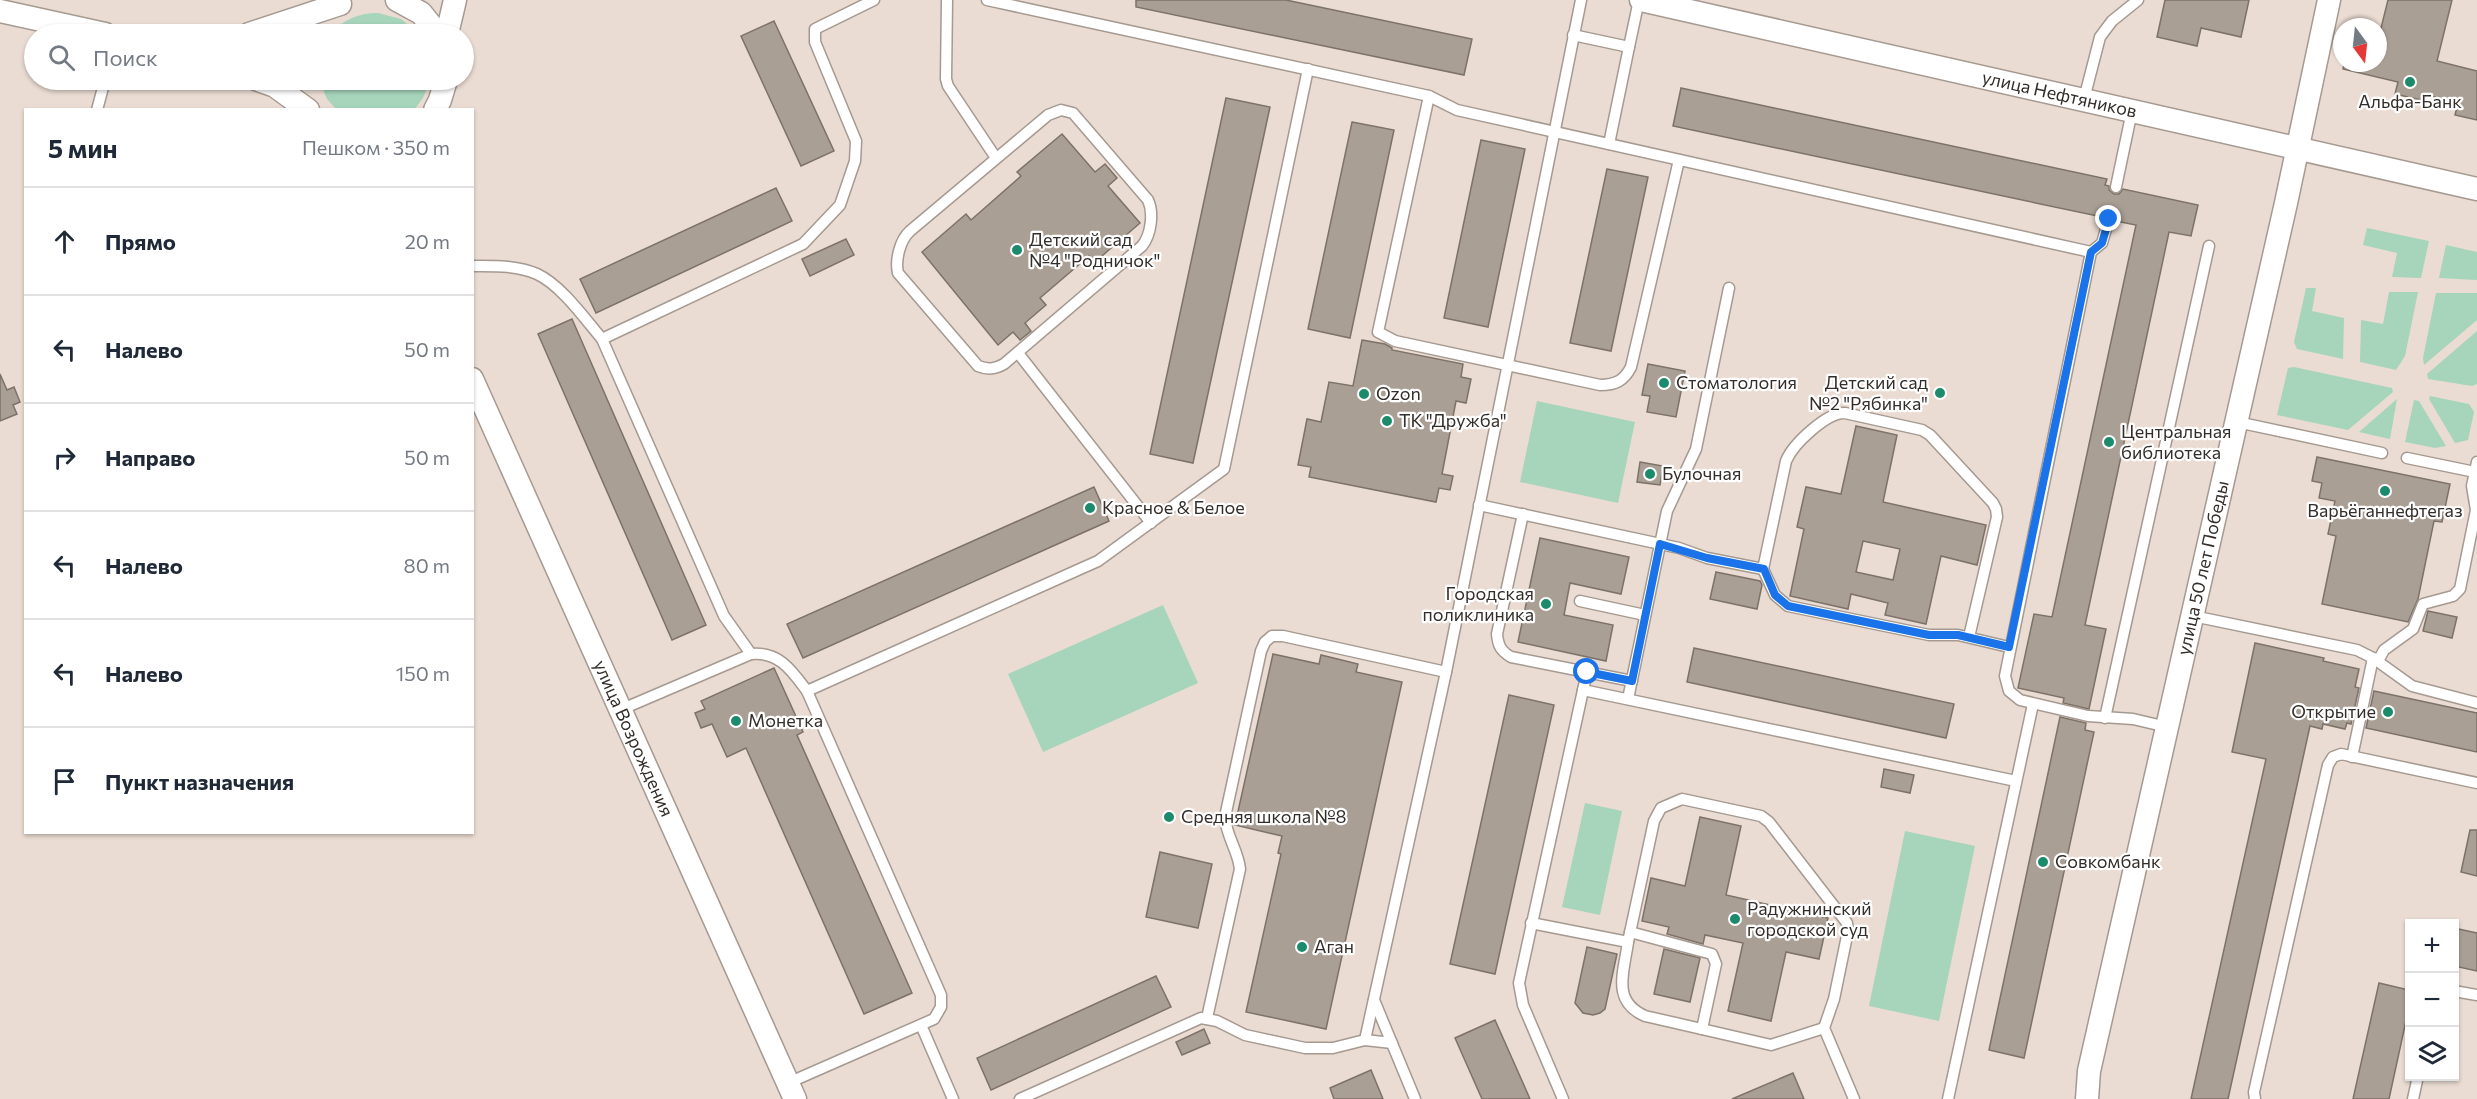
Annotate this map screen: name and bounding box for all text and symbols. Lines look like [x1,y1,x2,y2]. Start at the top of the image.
north arrow [2333,18,2387,72]
search box [24,24,474,90]
icon: search [45,41,78,74]
text: Поиск [93,44,158,71]
street label: улица Нефтяников [1980,65,2139,122]
marker: Альфа-Банк [2403,75,2417,89]
place label: Альфа-Банк [2358,90,2462,112]
text: 5 мин [48,132,118,163]
text: Пешком · 350 m [302,135,450,159]
route end [2095,205,2121,231]
icon: ahead [48,225,81,258]
text: Прямо [105,228,176,255]
place label: Детский сад №4 "Родничок" [1029,228,1160,271]
text: 20 m [405,229,450,253]
marker: Детский сад №4 "Родничок" [1010,243,1024,257]
icon: left [48,333,81,366]
text: Налево [105,336,183,363]
text: 50 m [404,337,450,361]
place label: Стоматология [1676,371,1797,393]
place label: Детский сад №2 "Рябинка" [1809,371,1928,414]
marker: Стоматология [1657,376,1671,390]
place label: Ozon [1376,382,1421,404]
marker: Детский сад №2 "Рябинка" [1933,386,1947,400]
marker: Ozon [1357,387,1371,401]
place label: ТК "Дружба" [1399,409,1507,431]
marker: ТК "Дружба" [1380,414,1394,428]
place label: Центральная библиотека [2121,420,2232,463]
marker: Центральная библиотека [2102,435,2116,449]
icon: right [48,441,81,474]
text: Направо [105,444,195,471]
text: 50 m [404,445,450,469]
place label: Булочная [1662,462,1741,484]
marker: Булочная [1643,467,1657,481]
street label: улица 50 лет Победы [2172,478,2233,657]
marker: Варьёганнефтегаз [2378,484,2392,498]
place label: Красное & Белое [1102,496,1245,518]
place label: Варьёганнефтегаз [2307,499,2463,521]
marker: Красное & Белое [1083,501,1097,515]
icon: left [48,549,81,582]
text: Налево [105,552,183,579]
text: 80 m [404,553,450,577]
place label: Городская поликлиника [1423,582,1534,625]
marker: Городская поликлиника [1539,597,1553,611]
street label: улица Возрождения [590,656,679,820]
icon: left [48,657,81,690]
route start [1573,658,1599,684]
text: Налево [105,660,183,687]
text: 150 m [396,661,450,685]
place label: Открытие [2291,700,2376,722]
marker: Открытие [2381,705,2395,719]
place label: Монетка [748,709,823,731]
marker: Монетка [729,714,743,728]
icon: arrive [48,765,81,798]
text: Пункт назначения [105,768,294,795]
place label: Средняя школа №8 [1181,805,1347,827]
marker: Средняя школа №8 [1162,810,1176,824]
place label: Совкомбанк [2055,850,2161,872]
marker: Совкомбанк [2036,855,2050,869]
place label: Радужнинский городской суд [1747,897,1872,940]
marker: Радужнинский городской суд [1728,912,1742,926]
map controls [2405,919,2459,1081]
button: + [2405,919,2459,973]
place label: Аган [1314,935,1354,957]
marker: Аган [1295,940,1309,954]
button: − [2405,973,2459,1027]
button: layers [2405,1027,2459,1081]

